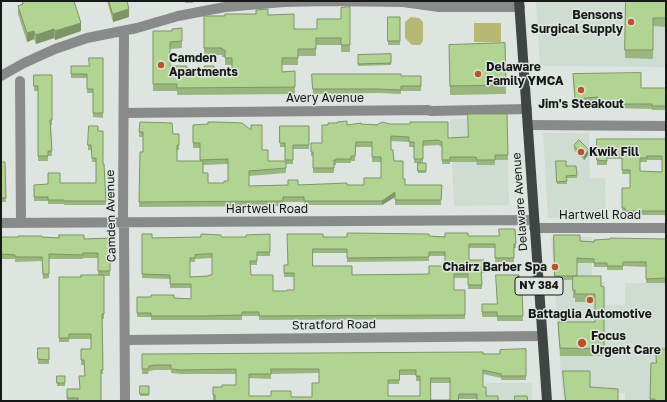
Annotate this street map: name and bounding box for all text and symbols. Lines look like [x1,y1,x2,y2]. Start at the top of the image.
place label: Bensons Surgical Supply [531,8,623,36]
marker: Bensons Surgical Supply [626,17,636,27]
place label: Camden Apartments [169,51,238,79]
marker: Camden Apartments [156,60,166,70]
place label: Delaware Family YMCA [486,60,564,88]
marker: Delaware Family YMCA [473,69,483,79]
marker: Jim's Steakout [576,85,586,95]
street label: Avery Avenue [286,91,364,105]
place label: Jim's Steakout [538,97,624,111]
place label: Kwik Fill [589,145,639,159]
marker: Kwik Fill [576,147,586,157]
street label: Delaware Avenue [509,152,531,252]
street label: Camden Avenue [103,170,119,262]
street label: Hartwell Road [226,202,308,216]
street label: Hartwell Road [559,208,641,222]
place label: Chairz Barber Spa [442,260,547,274]
marker: Chairz Barber Spa [550,262,560,272]
road number: NY 384 [515,277,563,295]
marker: Battaglia Automotive [585,295,595,305]
place label: Battaglia Automotive [528,307,652,321]
street label: Stratford Road [292,317,376,333]
place label: Focus Urgent Care [591,329,661,357]
marker: Focus Urgent Care [576,337,588,349]

